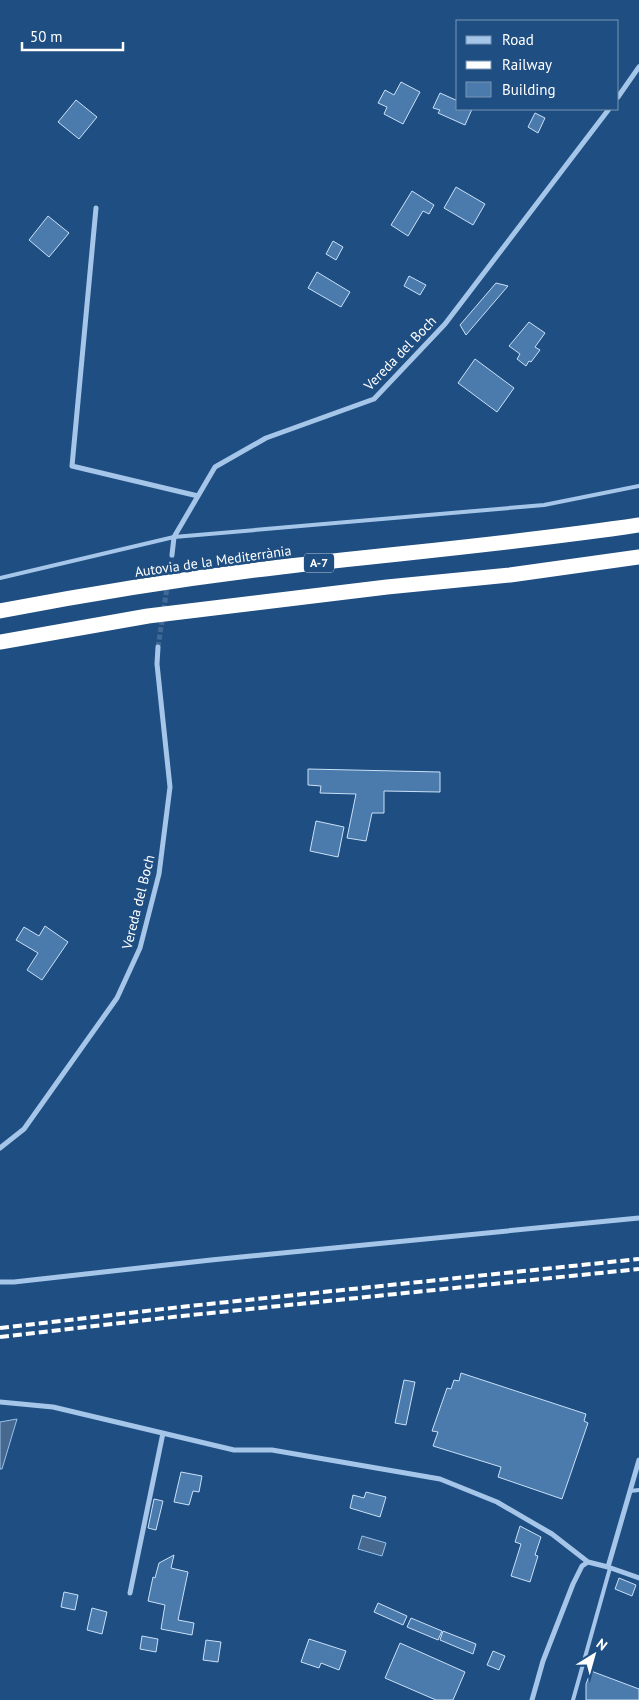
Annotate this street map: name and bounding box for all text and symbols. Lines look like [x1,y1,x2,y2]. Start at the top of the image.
scale bar [22,20,124,52]
legend [456,20,619,110]
text: 50 m [30,27,63,46]
text: Road [502,30,534,49]
text: Railway [502,55,552,74]
text: Building [502,80,556,99]
street label: Vereda del Boch [359,312,440,395]
street label: Autovia de la Mediterrània [134,541,293,581]
road number: A-7 [304,554,334,572]
street label: Vereda del Boch [117,853,158,952]
north arrow [569,1630,619,1680]
text: N [593,1635,611,1655]

